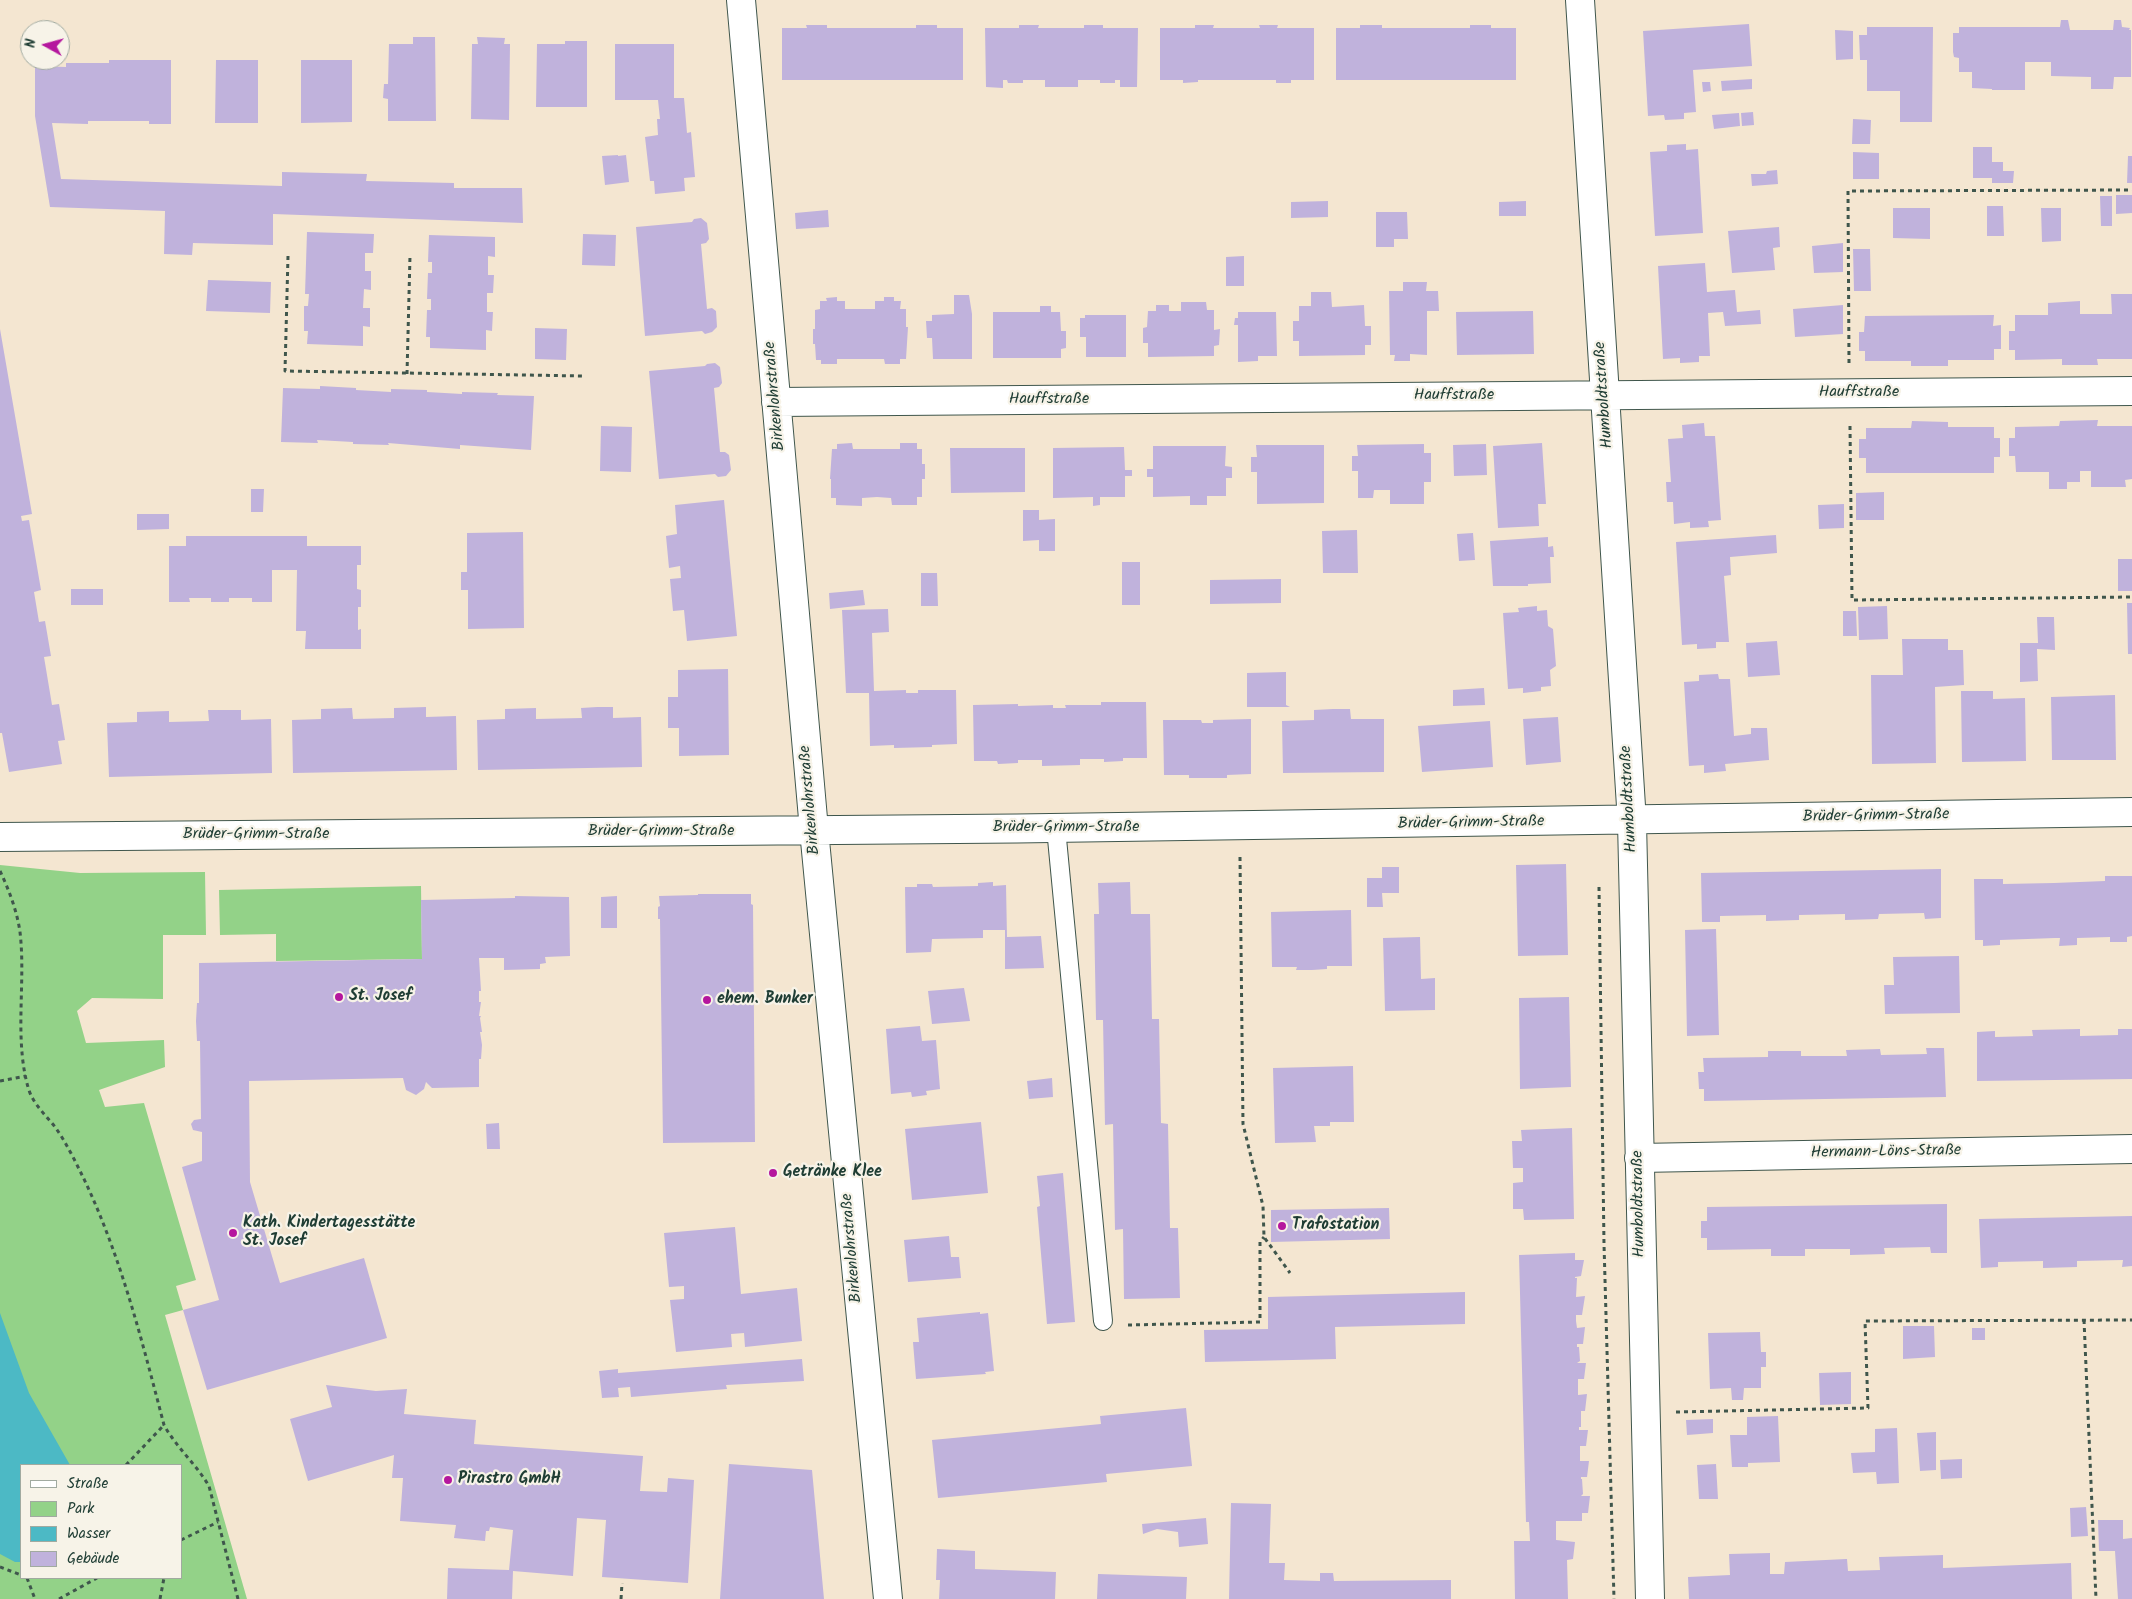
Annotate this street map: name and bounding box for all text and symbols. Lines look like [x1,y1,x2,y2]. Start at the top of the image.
north arrow [20,20,70,70]
text: N [20,38,43,49]
street label: Birkenlohrstraße [762,340,790,452]
street label: Humboldtstraße [1592,341,1618,449]
street label: Hauffstraße [1819,383,1899,403]
street label: Hauffstraße [1414,386,1494,406]
street label: Hauffstraße [1009,390,1089,410]
street label: Birkenlohrstraße [797,744,825,856]
street label: Humboldtstraße [1618,745,1642,853]
street label: Brüder-Grimm-Straße [1802,806,1950,828]
street label: Brüder-Grimm-Straße [1397,813,1545,835]
street label: Brüder-Grimm-Straße [993,818,1139,838]
street label: Brüder-Grimm-Straße [588,822,734,842]
street label: Brüder-Grimm-Straße [183,825,329,845]
place label: St. Josef [349,987,412,1007]
place label: ehem. Bunker [717,990,813,1010]
marker: St. Josef [333,991,345,1003]
marker: ehem. Bunker [701,994,713,1006]
street label: Hermann-Löns-Straße [1811,1142,1961,1164]
street label: Humboldtstraße [1629,1150,1651,1258]
place label: Getränke Klee [783,1163,882,1183]
marker: Getränke Klee [767,1167,779,1179]
street label: Birkenlohrstraße [839,1192,867,1304]
place label: Kath. Kindertagesstätte St. Josef [243,1214,415,1252]
place label: Trafostation [1292,1216,1379,1236]
marker: Trafostation [1276,1220,1288,1232]
marker: Kath. Kindertagesstätte St. Josef [227,1227,239,1239]
legend [20,1464,182,1579]
place label: Pirastro GmbH [458,1470,561,1490]
text: Straße [67,1472,108,1496]
marker: Pirastro GmbH [442,1474,454,1486]
text: Park [67,1497,94,1521]
text: Wasser [67,1522,110,1546]
text: Gebäude [67,1547,119,1571]

